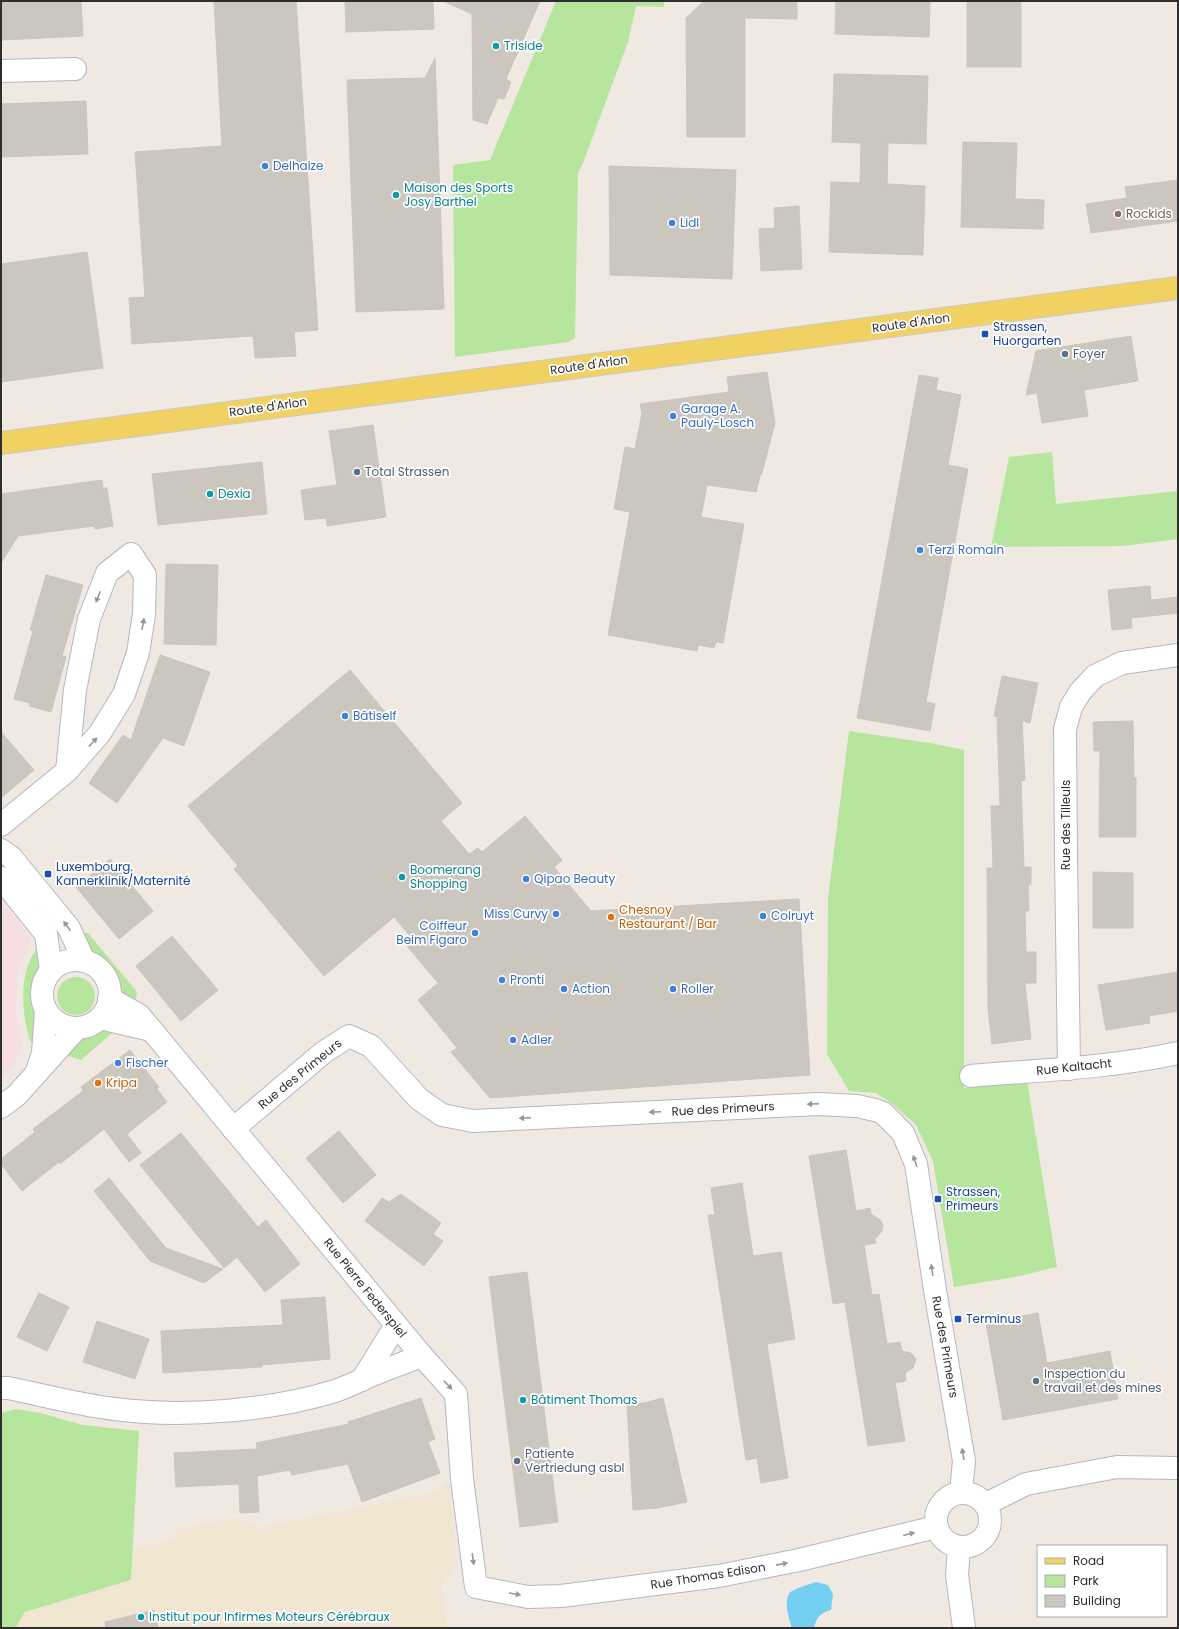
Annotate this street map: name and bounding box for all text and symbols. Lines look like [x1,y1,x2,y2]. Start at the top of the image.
place label: Triside [504,37,543,54]
marker: Triside [491,41,501,51]
place label: Delhaize [273,157,324,174]
marker: Delhaize [260,161,270,171]
place label: Maison des Sports Josy Barthel [404,179,513,210]
marker: Maison des Sports Josy Barthel [391,190,401,200]
place label: Rockids [1126,205,1172,222]
marker: Rockids [1113,209,1123,219]
place label: Lidl [680,214,699,231]
marker: Lidl [667,218,677,228]
street label: Route d'Arlon [871,309,951,336]
place label: Strassen, Huorgarten [993,318,1061,349]
marker: Strassen, Huorgarten [980,329,990,339]
place label: Foyer [1073,345,1106,362]
marker: Foyer [1060,349,1070,359]
street label: Route d'Arlon [549,351,629,378]
street label: Route d'Arlon [228,393,308,420]
place label: Garage A. Pauly-Losch [681,400,754,431]
marker: Garage A. Pauly-Losch [668,411,678,421]
place label: Total Strassen [365,463,449,480]
marker: Total Strassen [352,467,362,477]
place label: Dexia [218,485,251,502]
marker: Dexia [205,489,215,499]
place label: Terzi Romain [928,541,1004,558]
marker: Terzi Romain [915,545,925,555]
one-way arrow [94,591,100,603]
one-way arrow [140,618,146,630]
place label: Bâtiself [353,707,396,724]
marker: Bâtiself [340,711,350,721]
one-way arrow [88,736,97,747]
street label: Rue des Tilleuls [1057,780,1074,870]
place label: Luxembourg, Kannerklinik/Maternité [56,858,190,889]
place label: Boomerang Shopping [410,861,481,892]
marker: Luxembourg, Kannerklinik/Maternité [43,869,53,879]
place label: Qipao Beauty [534,870,615,887]
marker: Boomerang Shopping [397,872,407,882]
marker: Qipao Beauty [521,874,531,884]
place label: Chesnoy Restaurant / Bar [619,901,717,932]
place label: Miss Curvy [484,905,548,922]
place label: Colruyt [771,907,814,924]
marker: Miss Curvy [551,909,561,919]
marker: Colruyt [758,911,768,921]
marker: Chesnoy Restaurant / Bar [606,912,616,922]
place label: Coiffeur Beim Figaro [396,917,468,948]
one-way arrow [63,921,71,931]
marker: Coiffeur Beim Figaro [470,928,480,938]
place label: Pronti [510,971,544,988]
marker: Pronti [497,975,507,985]
place label: Action [572,980,610,997]
place label: Roller [681,980,714,997]
marker: Action [559,984,569,994]
marker: Roller [668,984,678,994]
place label: Adler [521,1031,553,1048]
street label: Rue des Primeurs [254,1035,345,1113]
marker: Adler [508,1035,518,1045]
place label: Fischer [126,1054,169,1071]
street label: Rue Kaltacht [1035,1054,1112,1079]
marker: Fischer [113,1058,123,1068]
place label: Kripa [106,1074,137,1091]
marker: Kripa [93,1078,103,1088]
street label: Rue des Primeurs [671,1097,775,1120]
one-way arrow [807,1101,819,1108]
one-way arrow [648,1109,661,1115]
one-way arrow [519,1115,531,1122]
one-way arrow [911,1155,917,1167]
place label: Strassen, Primeurs [946,1183,1001,1214]
marker: Strassen, Primeurs [933,1194,943,1204]
street label: Rue Pierre Federspiel [320,1234,411,1341]
one-way arrow [929,1264,935,1276]
street label: Rue des Primeurs [928,1295,963,1399]
place label: Terminus [966,1310,1021,1327]
marker: Terminus [953,1314,963,1324]
place label: Inspection du travail et des mines [1044,1365,1162,1396]
marker: Inspection du travail et des mines [1031,1376,1041,1386]
one-way arrow [443,1380,453,1390]
place label: Bâtiment Thomas [531,1391,637,1408]
marker: Bâtiment Thomas [518,1395,528,1405]
place label: Patiente Vertriedung asbl [525,1445,625,1476]
one-way arrow [960,1448,966,1460]
marker: Patiente Vertriedung asbl [512,1456,522,1466]
one-way arrow [903,1531,915,1537]
legend [1037,1545,1167,1617]
text: Road [1073,1552,1104,1569]
one-way arrow [469,1553,476,1565]
street label: Rue Thomas Edison [649,1558,767,1593]
one-way arrow [776,1560,788,1566]
text: Park [1073,1572,1100,1589]
one-way arrow [509,1591,521,1597]
text: Building [1073,1592,1121,1609]
place label: Institut pour Infirmes Moteurs Cérébraux [149,1608,390,1625]
marker: Institut pour Infirmes Moteurs Cérébraux [136,1612,146,1622]

